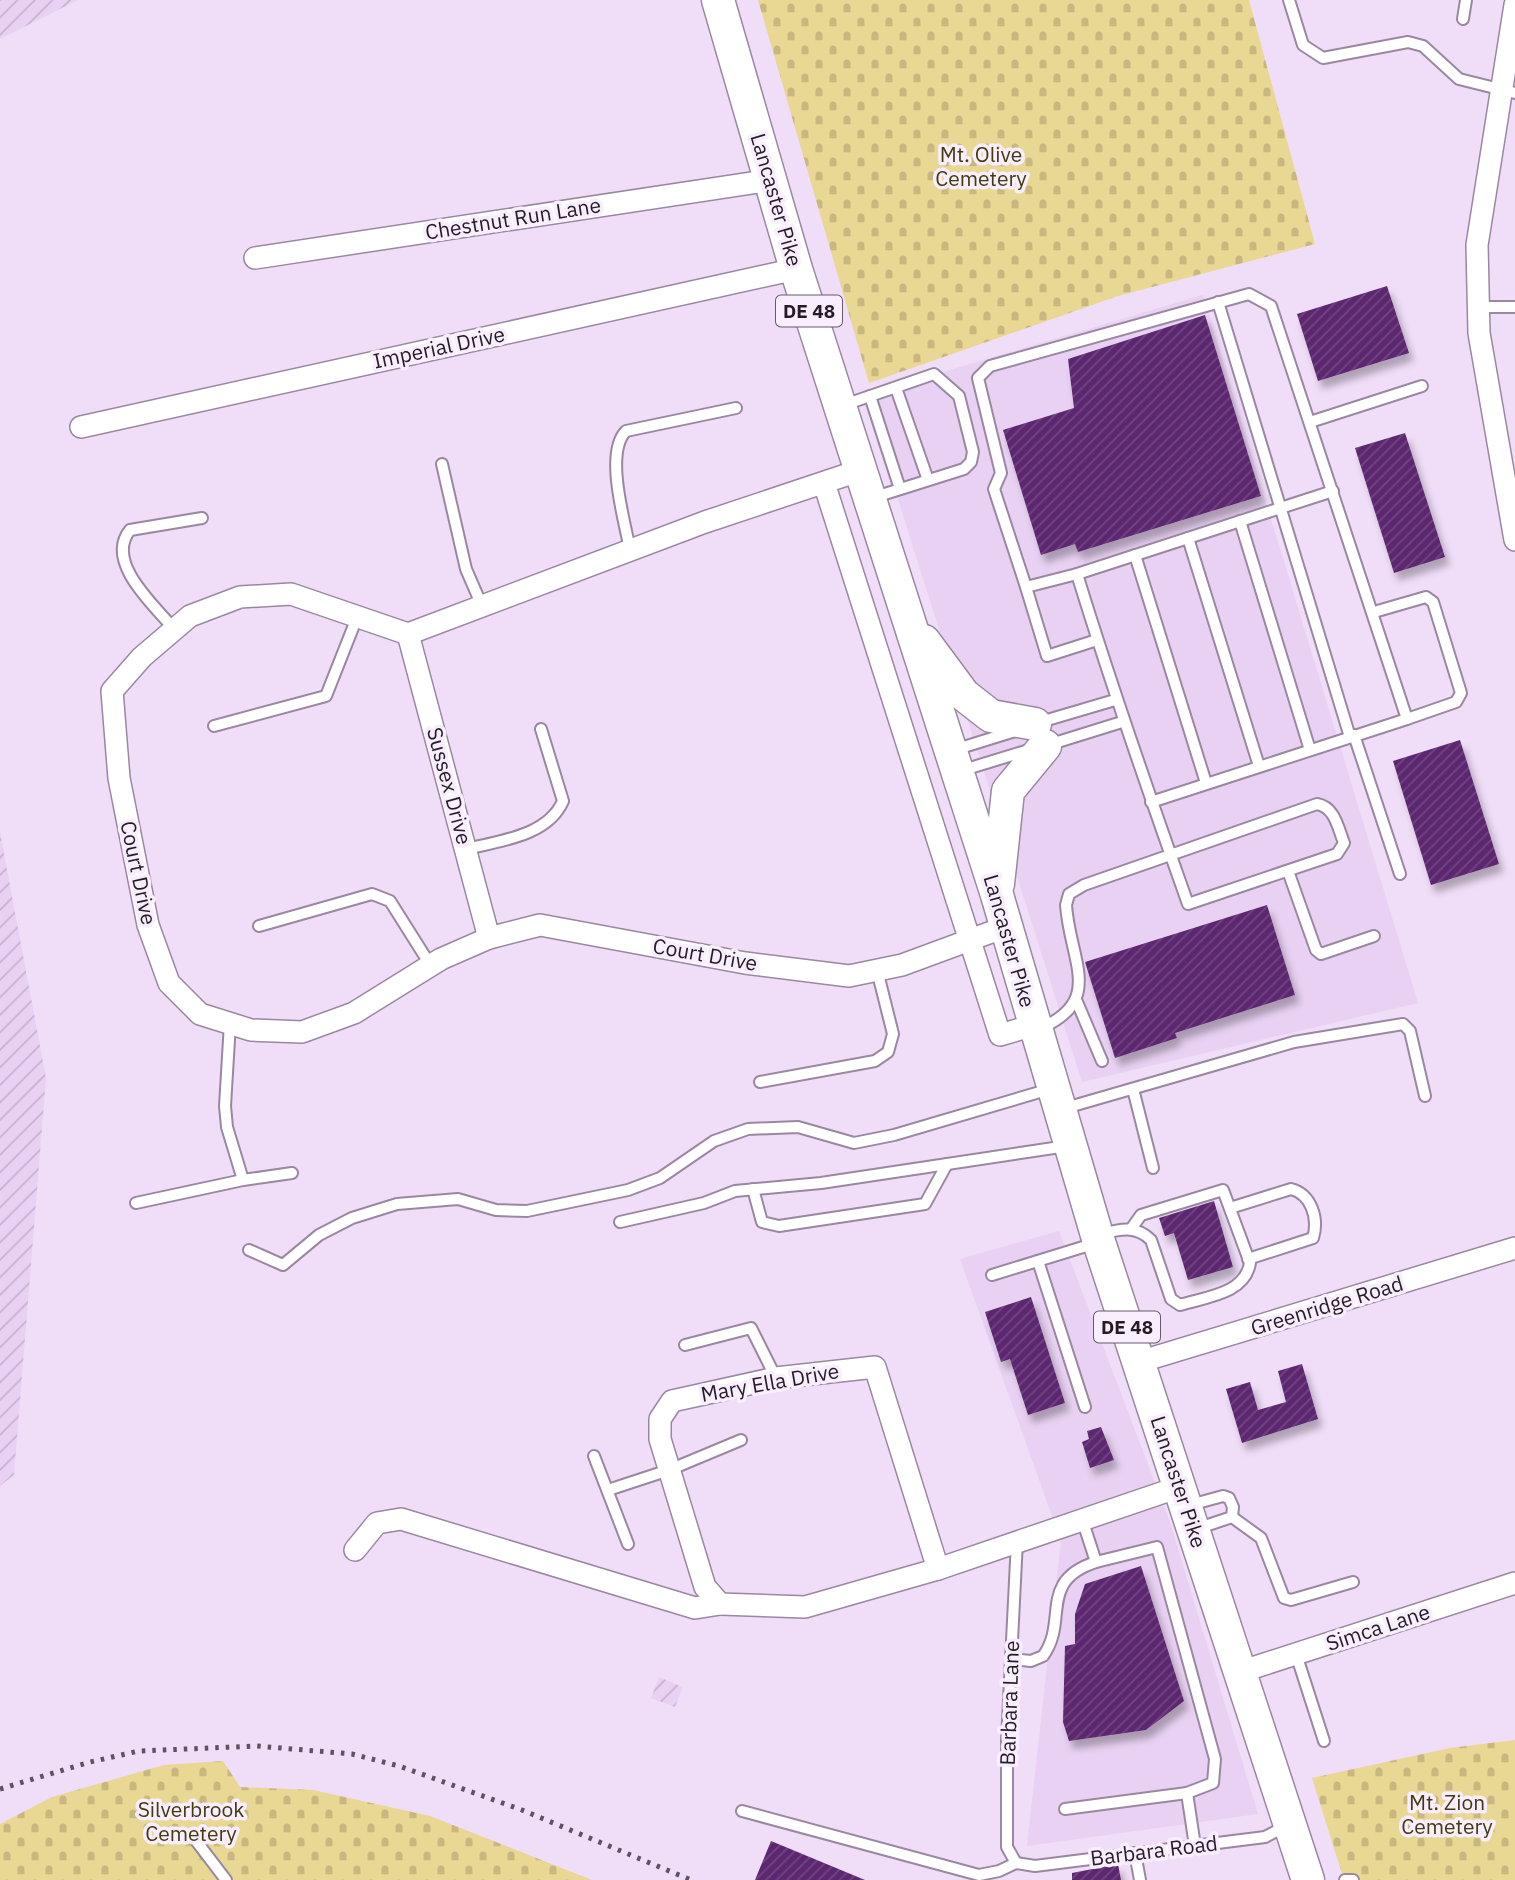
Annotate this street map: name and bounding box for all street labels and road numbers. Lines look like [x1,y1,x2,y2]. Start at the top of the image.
street label: Lancaster Pike [745,130,809,270]
street label: Chestnut Run Lane [423,190,603,246]
road number: DE 48 [776,296,842,326]
street label: Imperial Drive [370,319,507,375]
street label: Sussex Drive [421,724,479,847]
street label: Court Drive [114,818,164,927]
street label: Lancaster Pike [978,871,1042,1011]
street label: Court Drive [651,931,760,977]
street label: Greenridge Road [1247,1269,1406,1342]
road number: DE 48 [1094,1312,1160,1343]
street label: Mary Ella Drive [698,1356,841,1408]
street label: Lancaster Pike [1144,1412,1213,1551]
street label: Simca Lane [1322,1597,1433,1657]
street label: Barbara Lane [993,1640,1025,1766]
street label: Barbara Road [1089,1828,1219,1872]

